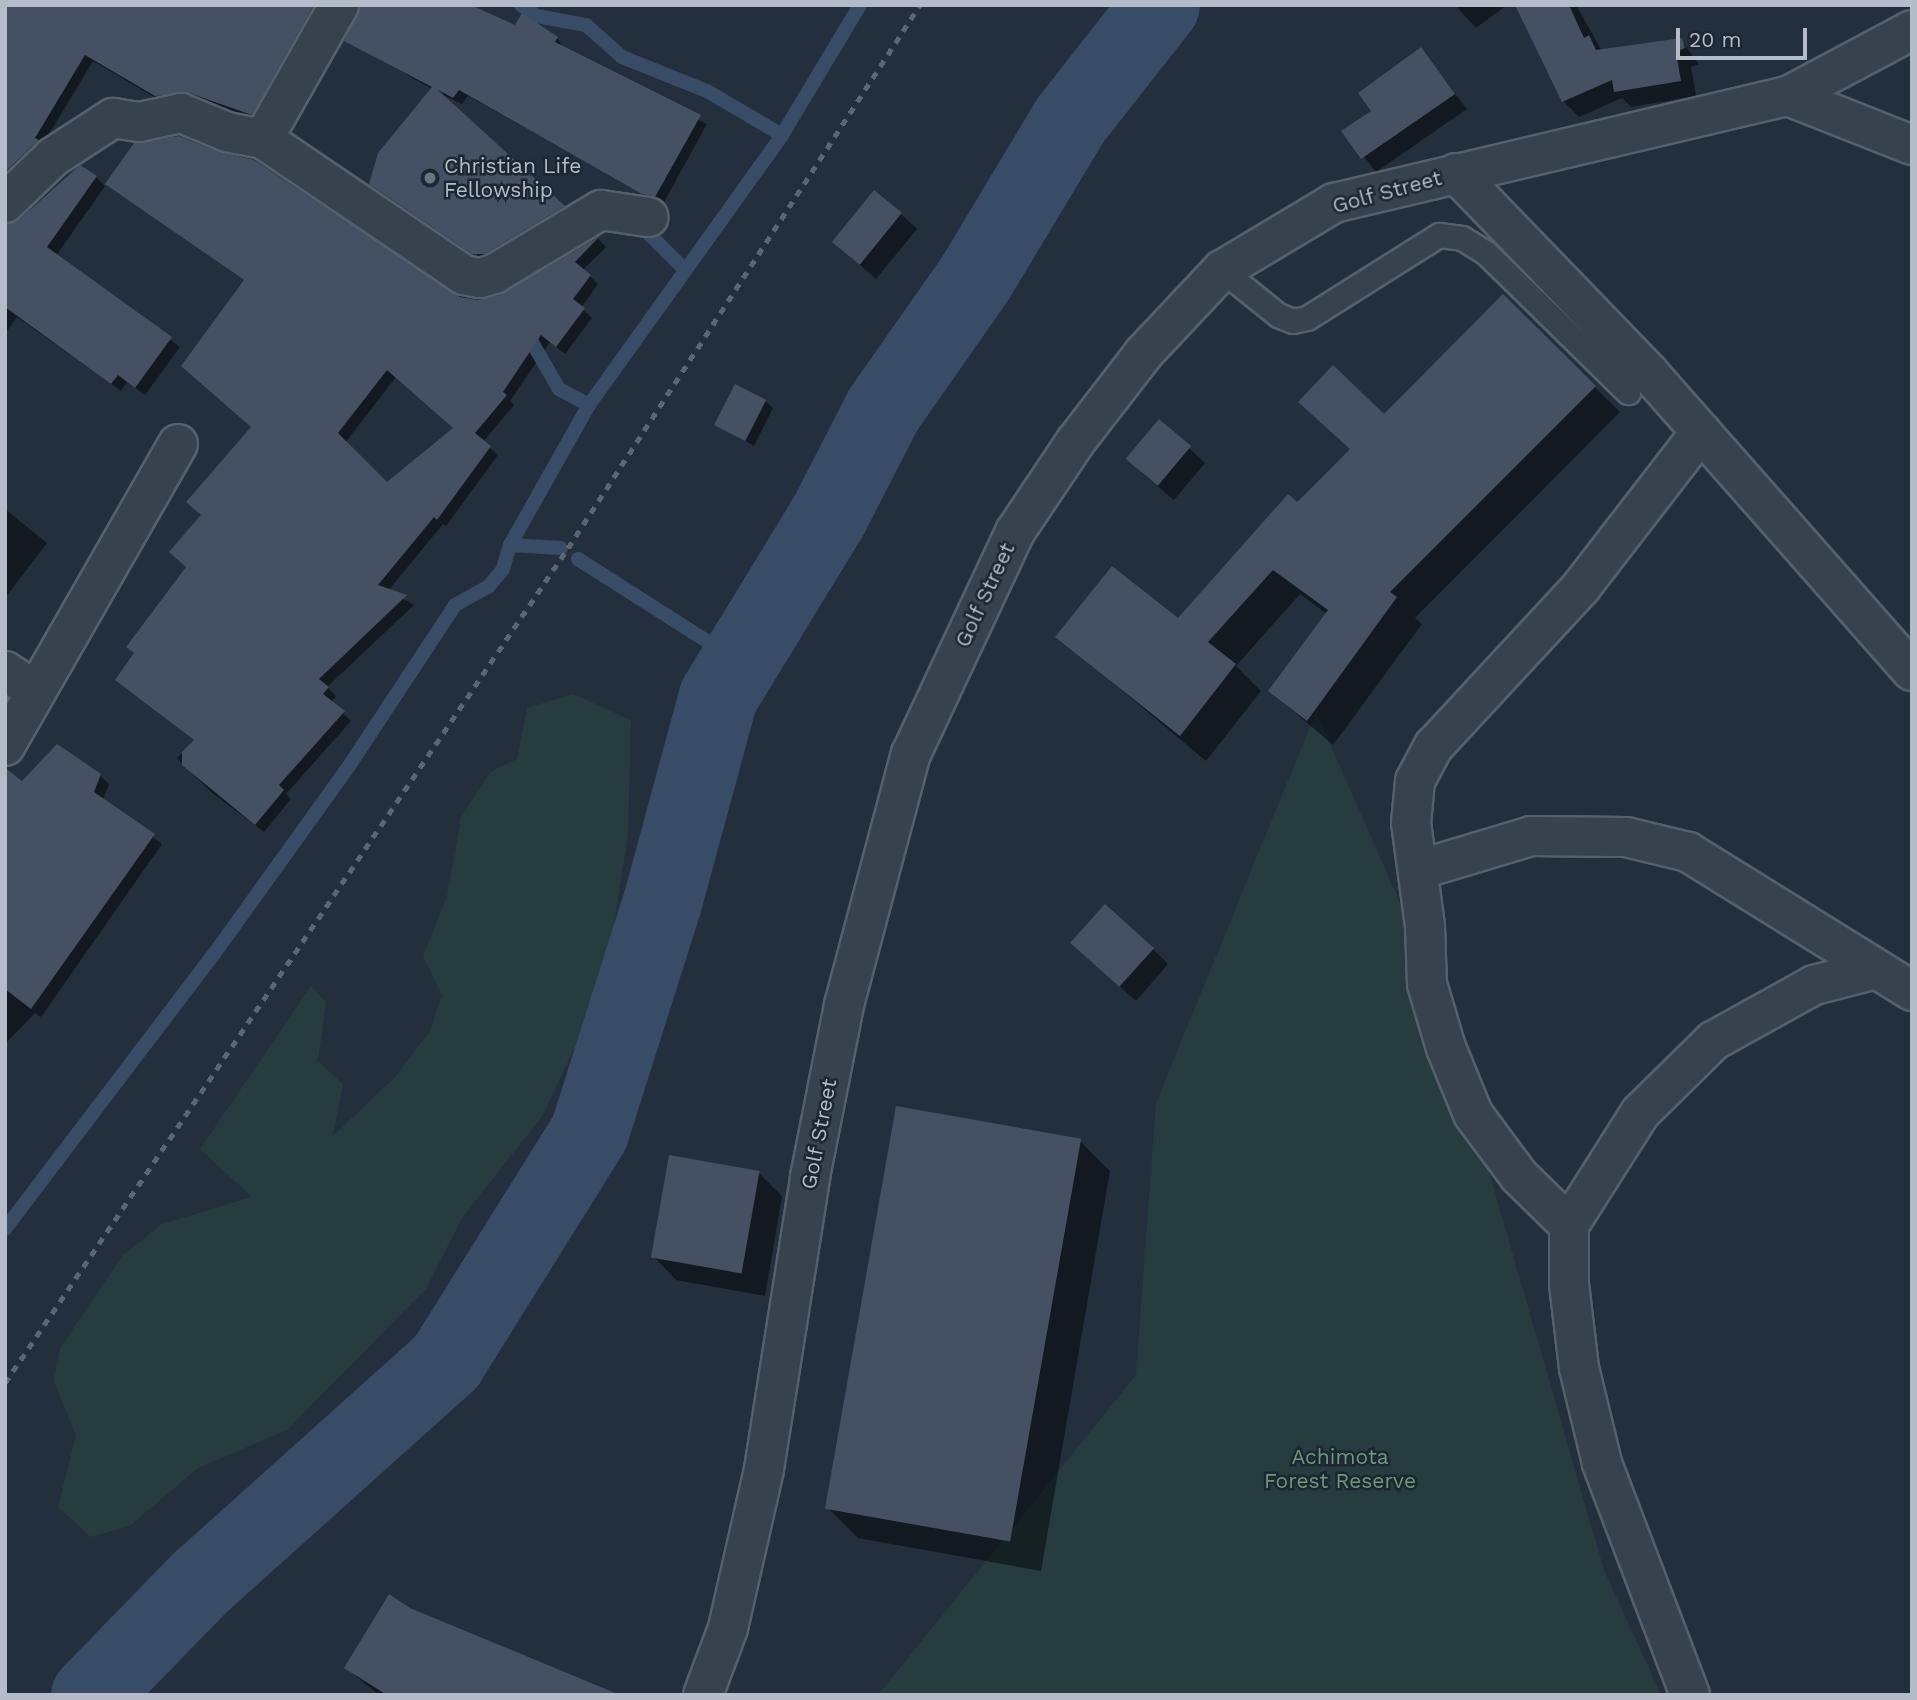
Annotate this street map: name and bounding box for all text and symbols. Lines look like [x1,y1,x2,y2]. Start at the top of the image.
scale bar [1679,14,1810,58]
text: 20 m [1689,27,1741,52]
place label: Christian Life Fellowship [444,153,581,203]
street label: Golf Street [1329,165,1445,219]
marker: Christian Life Fellowship [422,170,438,186]
street label: Golf Street [950,539,1020,651]
street label: Golf Street [796,1076,842,1192]
park label: Achimota Forest Reserve [1264,1444,1416,1494]

